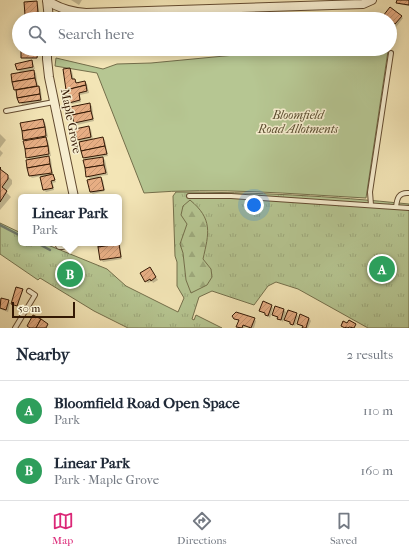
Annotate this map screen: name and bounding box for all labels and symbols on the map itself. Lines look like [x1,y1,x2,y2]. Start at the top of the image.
street label: Maple Grove [58,87,84,155]
park label: Bloomfield Road Allotments [257,108,338,136]
your location [244,195,264,215]
pin: A [369,254,395,284]
pin: B [57,259,83,289]
scale bar [12,300,75,319]

